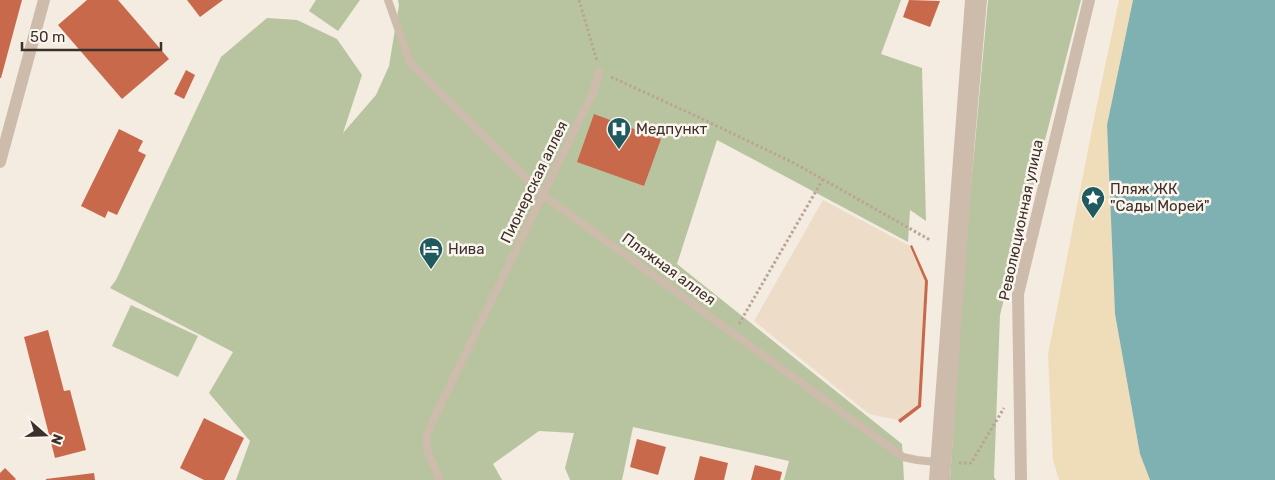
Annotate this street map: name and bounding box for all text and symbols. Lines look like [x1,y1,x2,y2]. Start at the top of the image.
scale bar [22,20,161,52]
text: 50 m [30,28,65,46]
hospital icon: Медпункт [606,116,632,150]
street label: Пионерская аллея [497,118,571,246]
place label: Медпункт [636,120,708,138]
street label: Революционная улица [995,138,1047,302]
place label: Пляж ЖК "Сады Морей" [1110,180,1210,215]
place icon: Пляж ЖК "Сады Морей" [1080,185,1106,219]
street label: Пляжная аллея [619,229,719,309]
hotel icon: Нива [418,236,444,270]
place label: Нива [448,240,485,258]
north arrow [20,410,70,460]
text: N [47,432,66,447]

